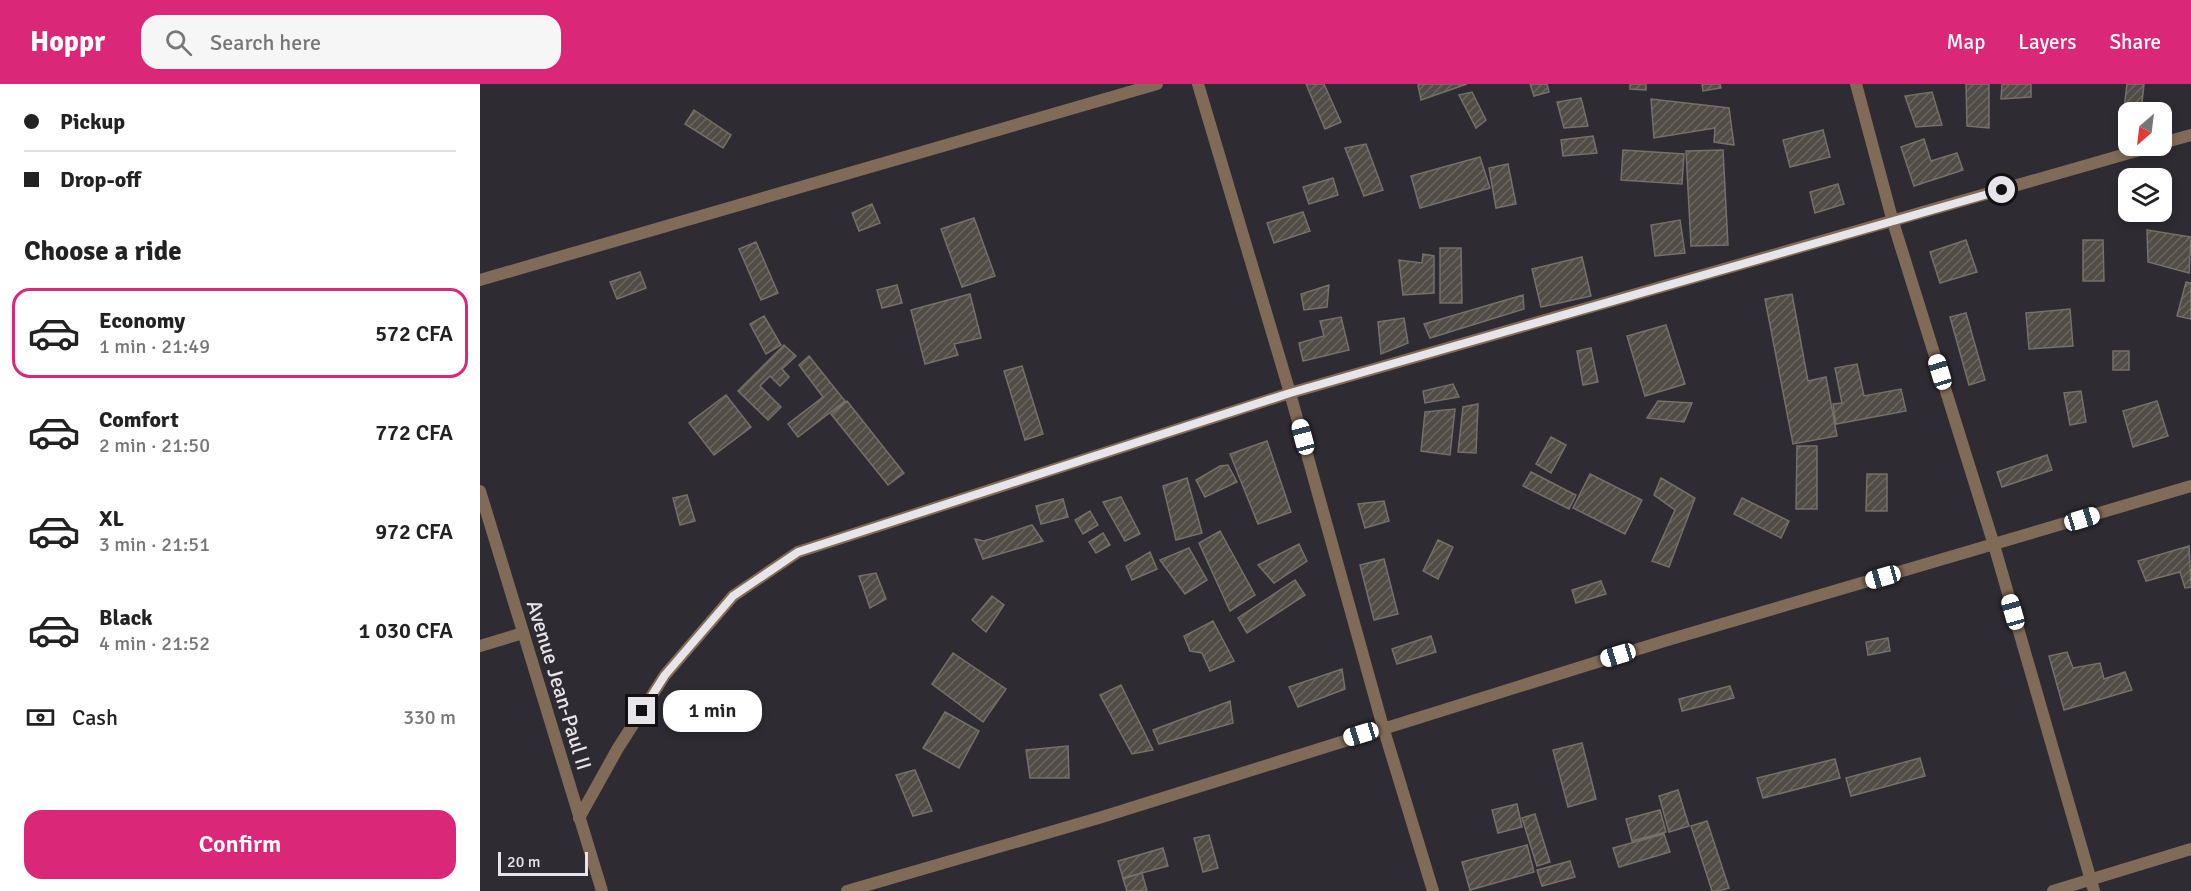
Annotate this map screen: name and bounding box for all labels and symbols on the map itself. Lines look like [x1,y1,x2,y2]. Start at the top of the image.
north arrow [2118,102,2172,156]
route start [1988,176,2015,203]
car [1926,352,1954,392]
car [1290,417,1316,457]
car [2062,505,2102,533]
car [1863,563,1903,591]
car [1999,592,2027,632]
street label: Avenue Jean-Paul II [521,597,597,773]
car [1598,641,1638,669]
callout: 1 min [663,690,762,732]
route end [628,697,655,724]
car [1341,720,1381,748]
scale bar [498,849,588,876]

